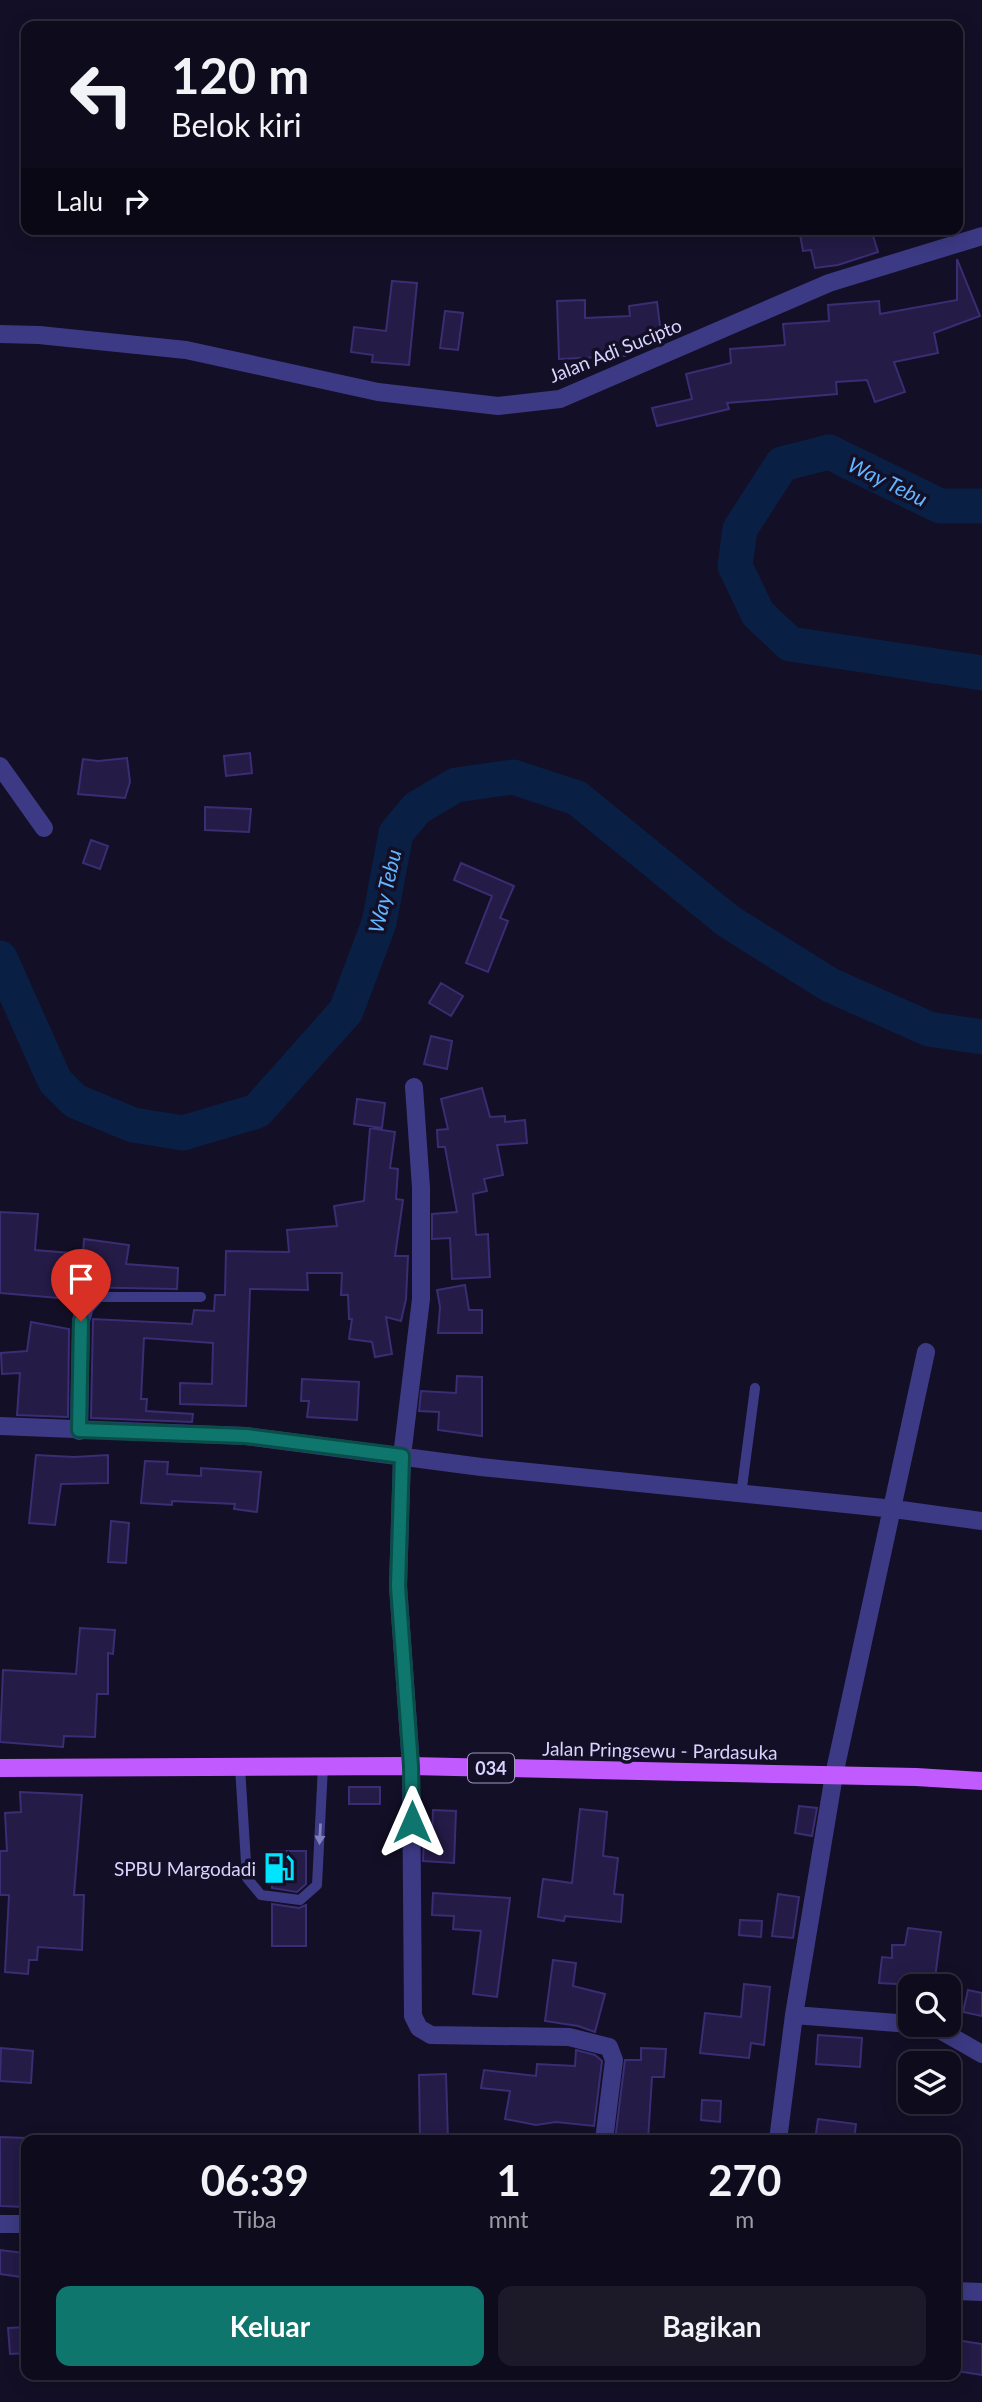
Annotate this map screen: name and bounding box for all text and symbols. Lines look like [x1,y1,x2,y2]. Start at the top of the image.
text: 120 m [171,46,309,104]
icon: left [56,49,147,140]
text: Belok kiri [171,105,302,144]
icon: right [117,182,155,220]
text: Lalu [56,185,103,217]
street label: Jalan Adi Sucipto [545,313,685,387]
water label: Way Tebu [844,451,932,511]
water label: Way Tebu [362,847,406,935]
pin [51,1249,111,1321]
icon: arrive [62,1260,100,1298]
street label: Jalan Pringsewu - Pardasuka [542,1736,778,1764]
road number: 034 [468,1754,514,1783]
position arrow [375,1785,449,1859]
one-way arrow [314,1823,325,1845]
fuel station icon: SPBU Margodadi [262,1851,296,1885]
place label: SPBU Margodadi [114,1857,256,1880]
map controls [898,1974,961,2114]
button: search [898,1974,961,2037]
button: layers [898,2051,961,2114]
text: 06:39 [201,2155,309,2205]
text: 1 [496,2155,521,2205]
text: 270 [708,2155,781,2205]
text: Tiba [233,2205,276,2233]
text: mnt [489,2205,528,2233]
text: m [735,2205,754,2233]
button: Keluar [56,2286,484,2366]
button: Bagikan [498,2286,926,2366]

